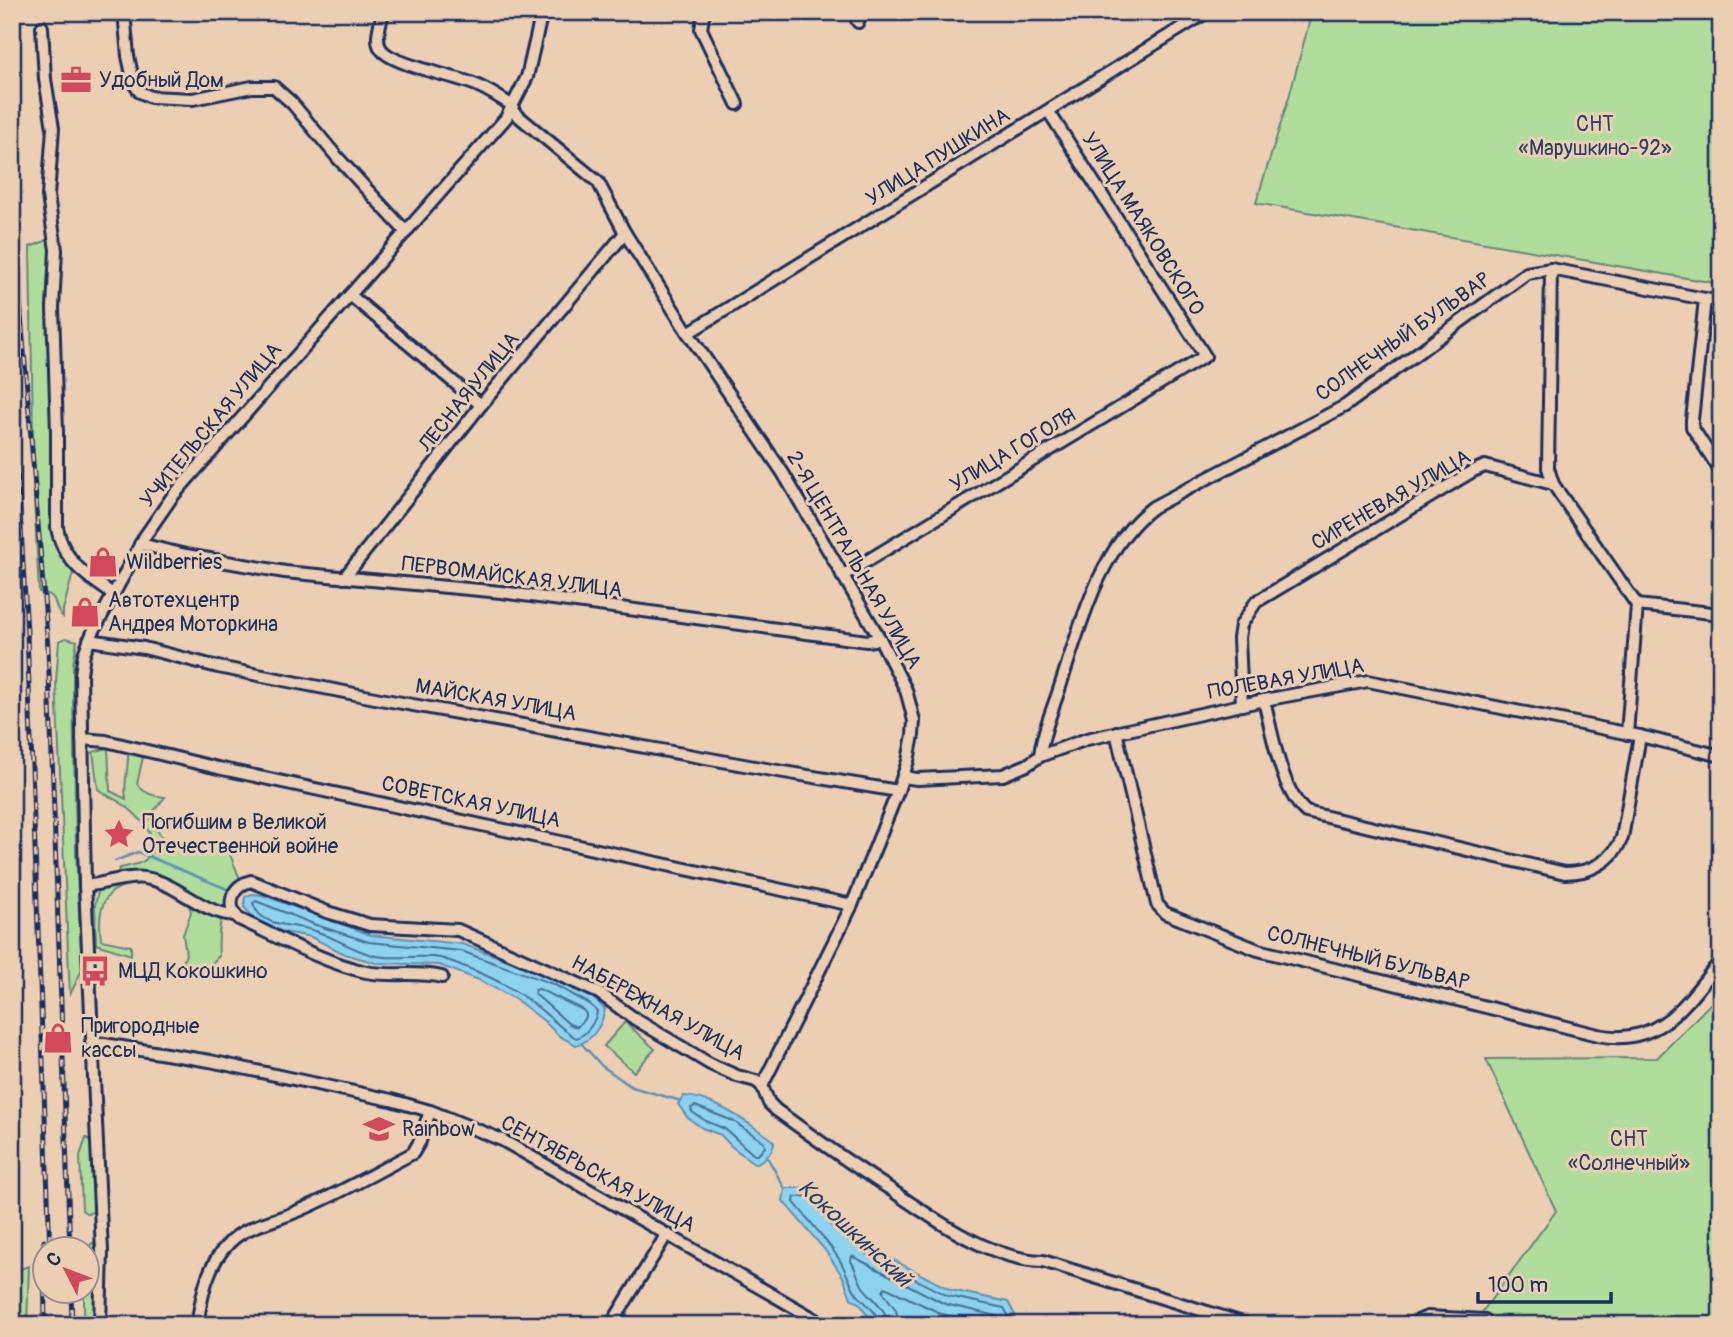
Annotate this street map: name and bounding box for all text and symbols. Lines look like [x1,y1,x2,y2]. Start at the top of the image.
office icon: Удобный Дом [59,63,93,97]
place label: Удобный Дом [99,67,224,94]
street label: УЛИЦА ПУШКИНА [861,102,1015,212]
park label: СНТ «Марушкино-92» [1518,111,1672,162]
street label: УЛИЦА МАЯКОВСКОГО [1076,127,1210,321]
street label: СОЛНЕЧНЫЙ БУЛЬВАР [1310,266,1496,408]
street label: ЛЕСНАЯ УЛИЦА [412,327,526,458]
street label: УЧИТЕЛЬСКАЯ УЛИЦА [134,337,288,513]
street label: УЛИЦА ГОГОЛЯ [945,402,1081,498]
street label: СИРЕНЕВАЯ УЛИЦА [1306,443,1476,557]
street label: 2-Я ЦЕНТРАЛЬНАЯ УЛИЦА [780,446,928,674]
shop icon: Wildberries [86,545,120,579]
place label: Wildberries [126,549,223,576]
street label: ПЕРВОМАЙСКАЯ УЛИЦА [400,550,624,604]
place label: Автотехцентр Андрея Моторкина [108,587,278,638]
shop icon: Автотехцентр Андрея Моторкина [68,595,102,629]
street label: ПОЛЕВАЯ УЛИЦА [1206,652,1366,706]
street label: МАЙСКАЯ УЛИЦА [413,673,579,727]
street label: СОВЕТСКАЯ УЛИЦА [379,770,563,834]
place label: Погибшим в Великой Отечественной войне [142,809,339,860]
place icon: Погибшим в Великой Отечественной войне [102,817,136,851]
street label: СОЛНЕЧНЫЙ БУЛЬВАР [1264,920,1473,996]
street label: НАБЕРЕЖНАЯ УЛИЦА [566,949,750,1067]
bus stop icon: МЦД Кокошкино [78,954,112,988]
place label: МЦД Кокошкино [118,958,267,985]
place label: Пригородные кассы [81,1013,200,1064]
shop icon: Пригородные кассы [41,1021,75,1055]
street label: СЕНТЯБРЬСКАЯ УЛИЦА [496,1109,700,1239]
school or university icon: Rainbow [362,1112,396,1146]
place label: Rainbow [402,1116,475,1143]
park label: СНТ «Солнечный» [1568,1126,1690,1177]
water label: Кокошкинский [792,1173,919,1294]
north arrow [32,1236,102,1306]
text: С [41,1247,67,1272]
scale bar [1478,1260,1610,1304]
text: 100 m [1488,1272,1548,1299]

